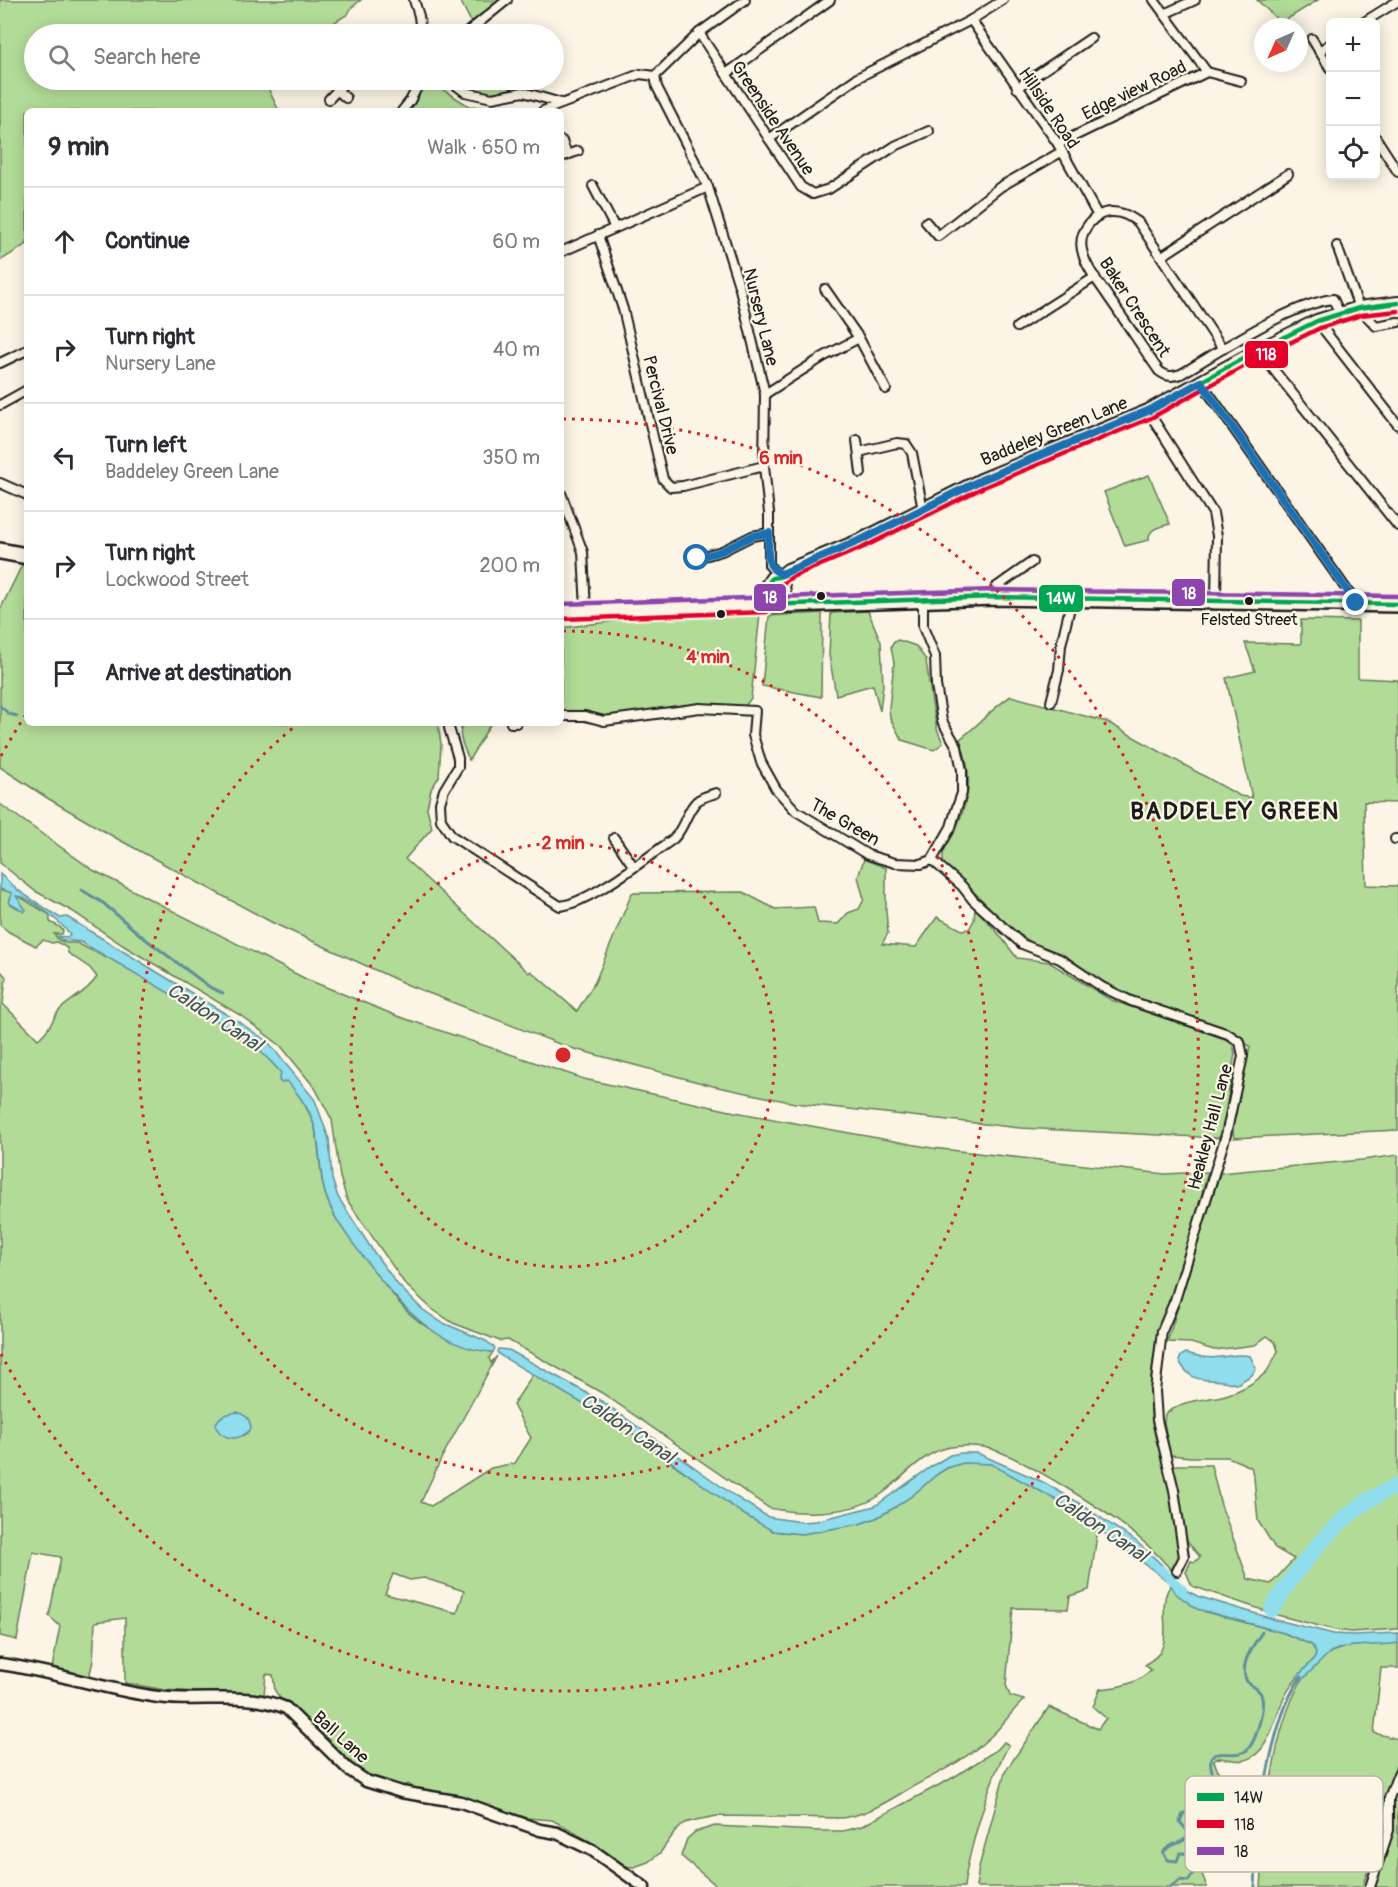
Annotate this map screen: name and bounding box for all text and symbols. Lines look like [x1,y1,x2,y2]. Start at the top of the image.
north arrow [1254,18,1308,72]
map controls [1326,18,1380,180]
button: + [1326,18,1380,72]
search box [24,24,564,90]
icon: search [45,41,78,74]
text: Search here [93,43,200,71]
street label: Edge view Road [1078,55,1190,126]
street label: Greenside Avenue [726,56,820,180]
street label: Hillside Road [1013,63,1084,153]
button: − [1326,72,1380,126]
button: locate [1326,126,1380,180]
text: 9 min [48,131,109,163]
text: Walk · 650 m [427,135,540,160]
icon: ahead [48,225,81,258]
text: Continue [105,227,189,255]
text: 60 m [493,229,540,254]
street label: Baker Crescent [1094,253,1176,362]
street label: Nursery Lane [737,266,784,368]
text: Turn right [105,323,195,351]
icon: right [48,333,81,366]
text: 40 m [493,337,540,362]
line badge: 118 [1244,340,1289,369]
text: 118 [1256,345,1276,365]
text: Nursery Lane [105,351,216,376]
street label: Percival Drive [637,353,684,457]
street label: Baddeley Green Lane [977,391,1131,471]
text: Turn left [105,431,187,459]
icon: left [48,441,81,474]
text: 350 m [482,445,540,470]
text: 6 min [759,447,803,470]
text: Baddeley Green Lane [105,459,279,484]
text: Turn right [105,539,195,567]
route start [683,544,709,570]
icon: right [48,549,81,582]
text: 200 m [479,553,540,578]
text: Lockwood Street [105,567,249,592]
line badge: 18 [1171,578,1206,607]
line badge: 18 [753,583,787,612]
line badge: 14W [1038,584,1084,613]
text: 18 [1182,584,1196,604]
text: 18 [763,588,777,608]
text: 14W [1046,589,1076,609]
route end [1342,589,1368,615]
unlabelled marker [815,590,827,602]
marker: Felsted Street [1243,595,1255,607]
unlabelled marker [715,608,727,620]
place label: Felsted Street [1200,610,1298,630]
text: 4 min [686,646,730,669]
icon: arrive [48,657,81,690]
text: Arrive at destination [105,659,291,687]
street label: The Green [806,793,884,852]
district label: BADDELEY GREEN [1130,797,1340,826]
text: 2 min [541,832,585,855]
water label: Caldon Canal [162,977,269,1059]
centre of rings [553,1045,573,1065]
street label: Heakley Hall Lane [1183,1062,1238,1193]
water label: Caldon Canal [576,1388,682,1470]
water label: Caldon Canal [1049,1487,1155,1569]
street label: Ball Lane [308,1706,374,1769]
legend [1185,1776,1383,1872]
text: 14W [1234,1788,1263,1808]
text: 118 [1234,1815,1255,1835]
text: 18 [1234,1842,1248,1862]

